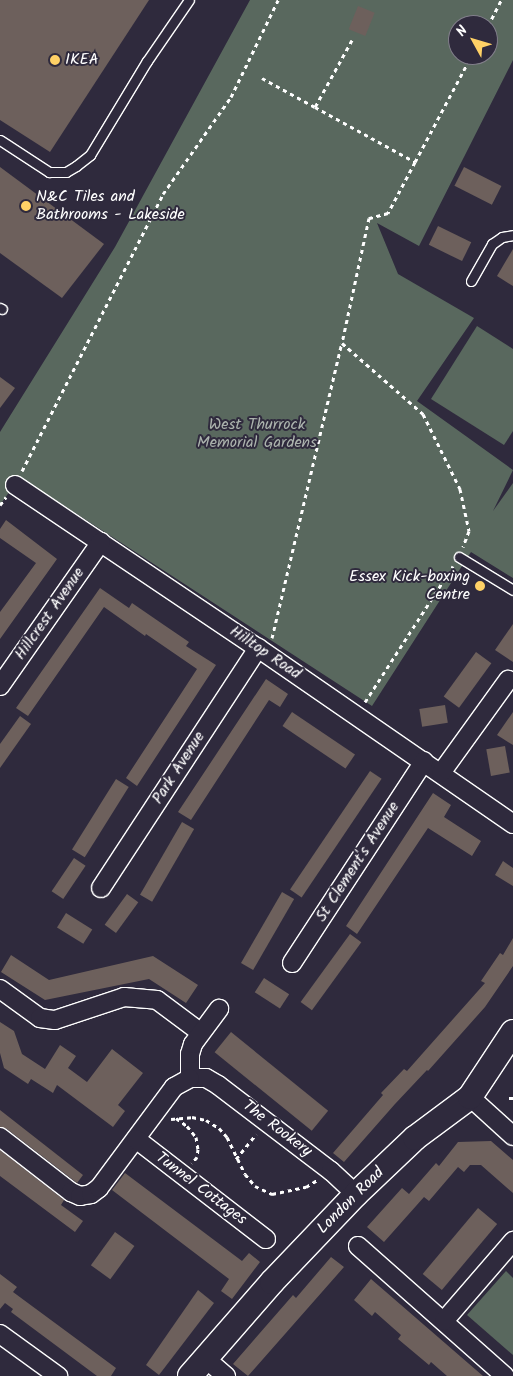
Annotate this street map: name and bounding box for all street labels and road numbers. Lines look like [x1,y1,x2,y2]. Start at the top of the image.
street label: Hillcrest Avenue [11,564,89,664]
street label: Hilltop Road [226,622,304,684]
street label: Park Avenue [148,728,210,808]
street label: St Clement's Avenue [312,798,404,926]
street label: The Rookery [238,1097,316,1161]
street label: Tunnel Cottages [152,1148,250,1230]
street label: London Road [314,1164,388,1238]

